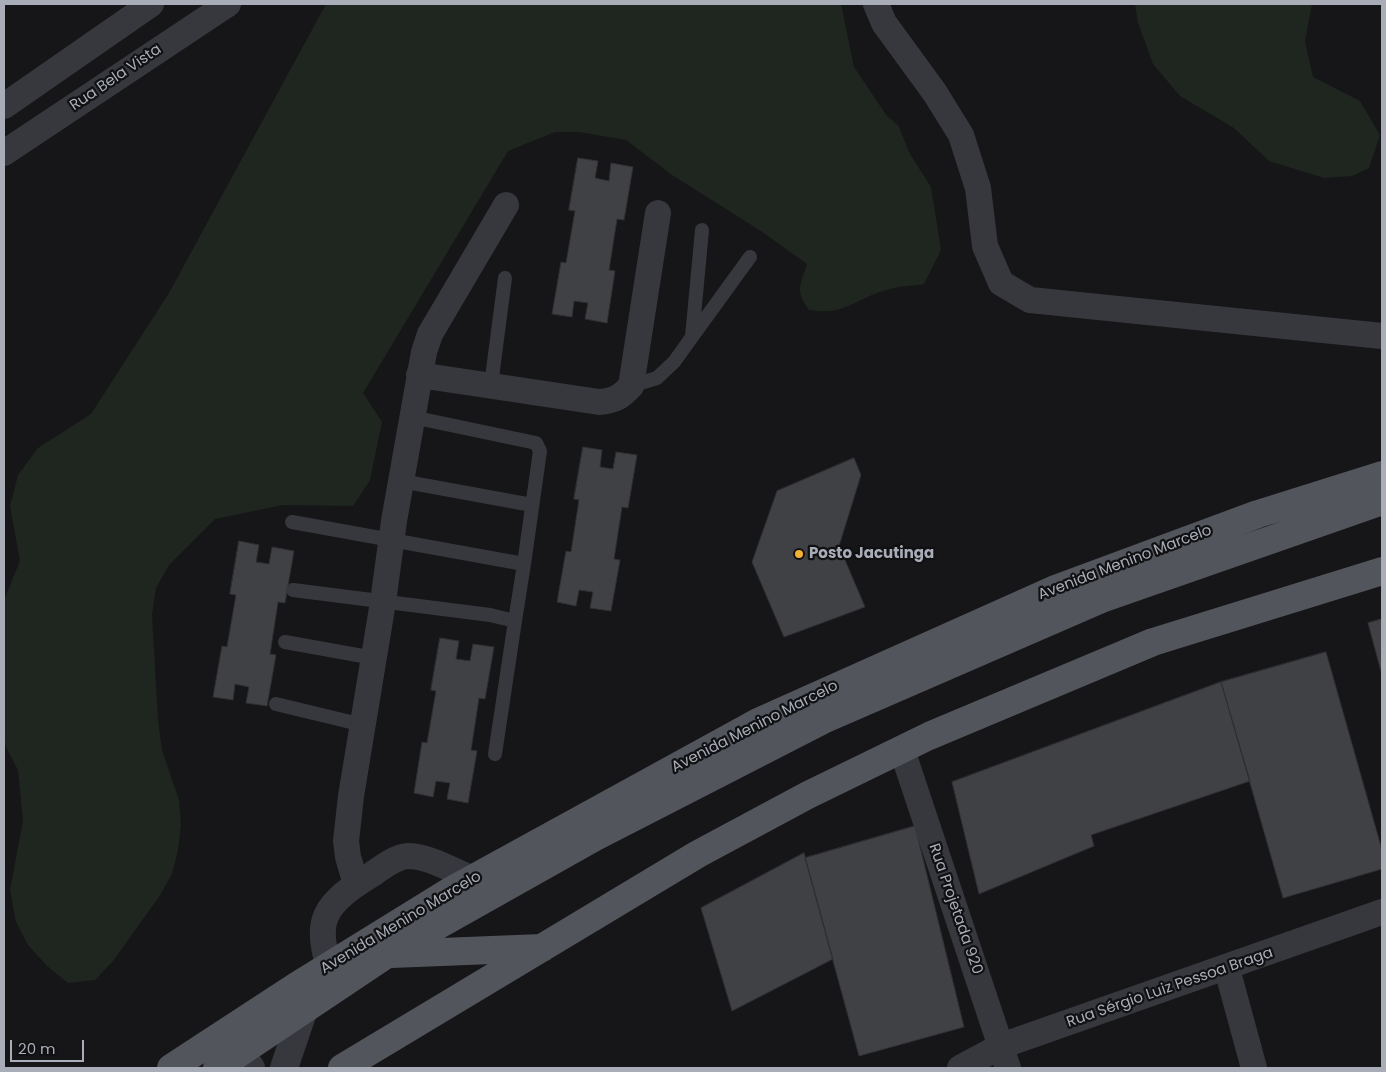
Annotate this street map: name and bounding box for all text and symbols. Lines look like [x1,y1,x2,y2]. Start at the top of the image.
street label: Rua Bela Vista [67,41,165,115]
street label: Avenida Menino Marcelo [1036,522,1214,604]
place label: Posto Jacutinga [809,545,934,563]
marker: Posto Jacutinga [793,548,805,560]
street label: Avenida Menino Marcelo [669,677,841,777]
street label: Rua Projetada 920 [924,841,986,977]
street label: Avenida Menino Marcelo [317,868,485,978]
street label: Rua Sérgio Luiz Pessoa Braga [1064,944,1276,1032]
scale bar [12,1030,86,1062]
text: 20 m [18,1038,56,1059]

